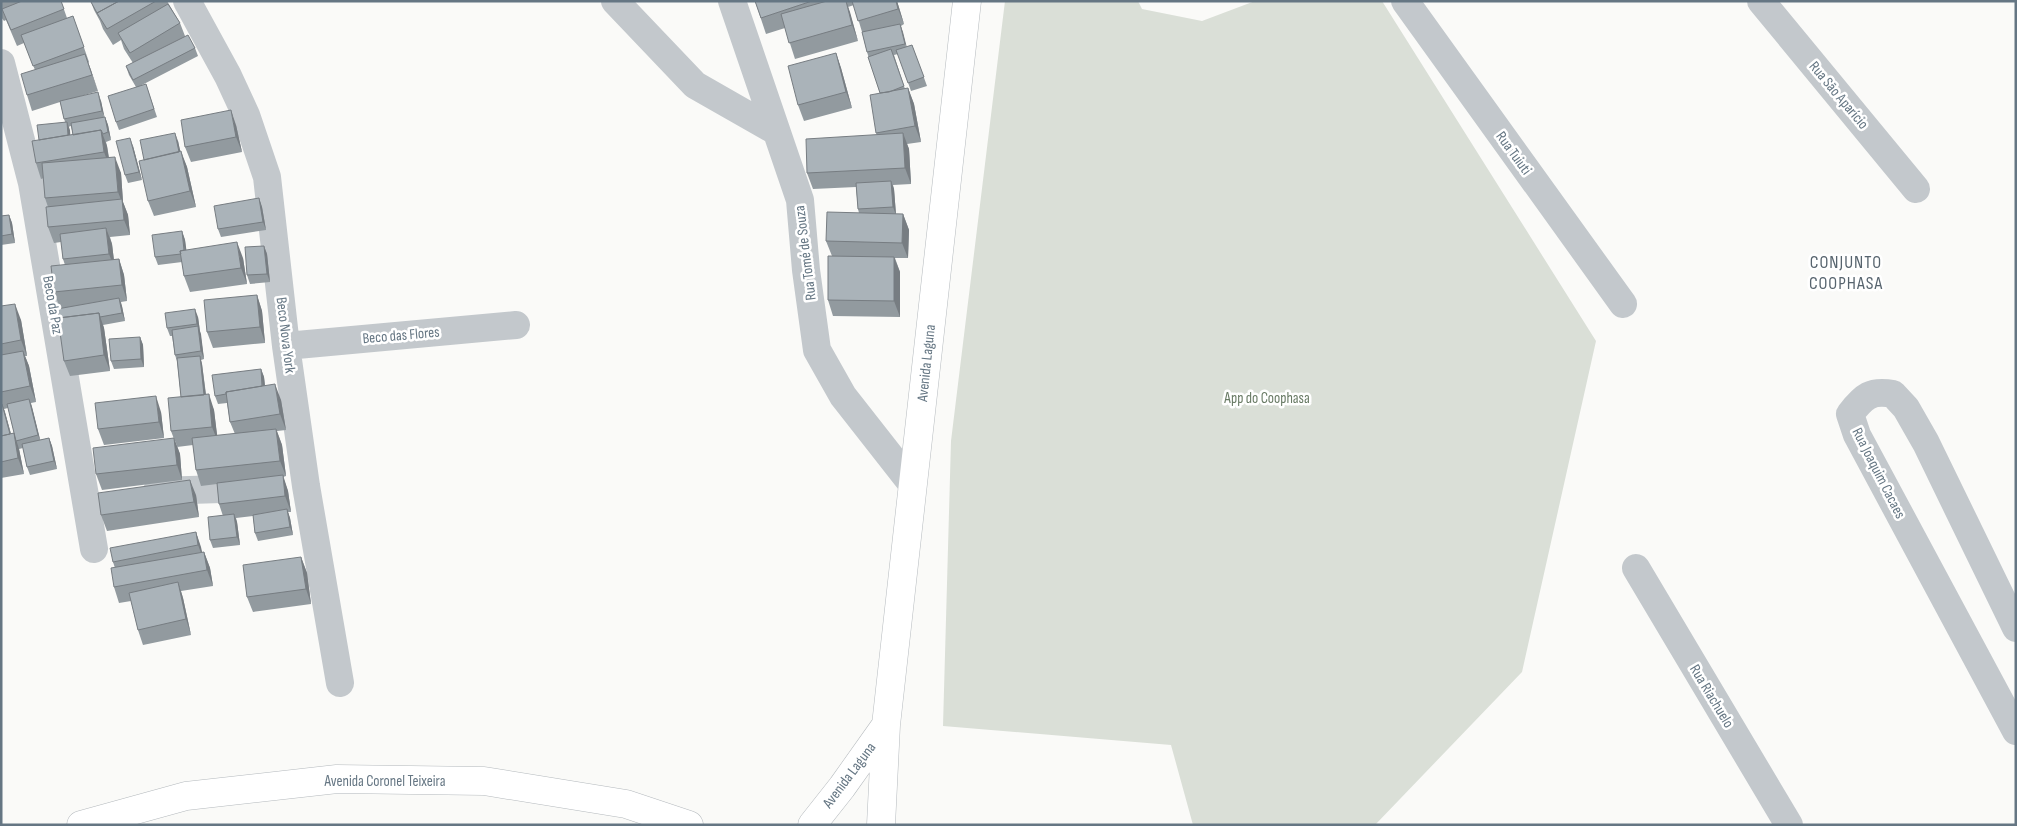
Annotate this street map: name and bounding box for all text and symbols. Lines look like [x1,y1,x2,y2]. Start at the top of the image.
street label: Rua São Aparício [1805,57,1873,133]
street label: Rua Tuiuti [1491,128,1536,179]
street label: Rua Tomé de Souza [790,204,821,301]
district label: CONJUNTO COOPHASA [1809,252,1883,294]
street label: Beco da Paz [38,274,67,336]
street label: Beco Nova York [271,296,300,374]
street label: Beco das Flores [362,323,440,348]
street label: Avenida Laguna [913,323,940,404]
park label: App do Coophasa [1223,389,1310,408]
street label: Rua Joaquim Cacaes [1847,425,1910,522]
street label: Rua Riachuelo [1685,661,1738,731]
street label: Avenida Laguna [818,739,880,813]
street label: Avenida Coronel Teixeira [324,772,446,791]

